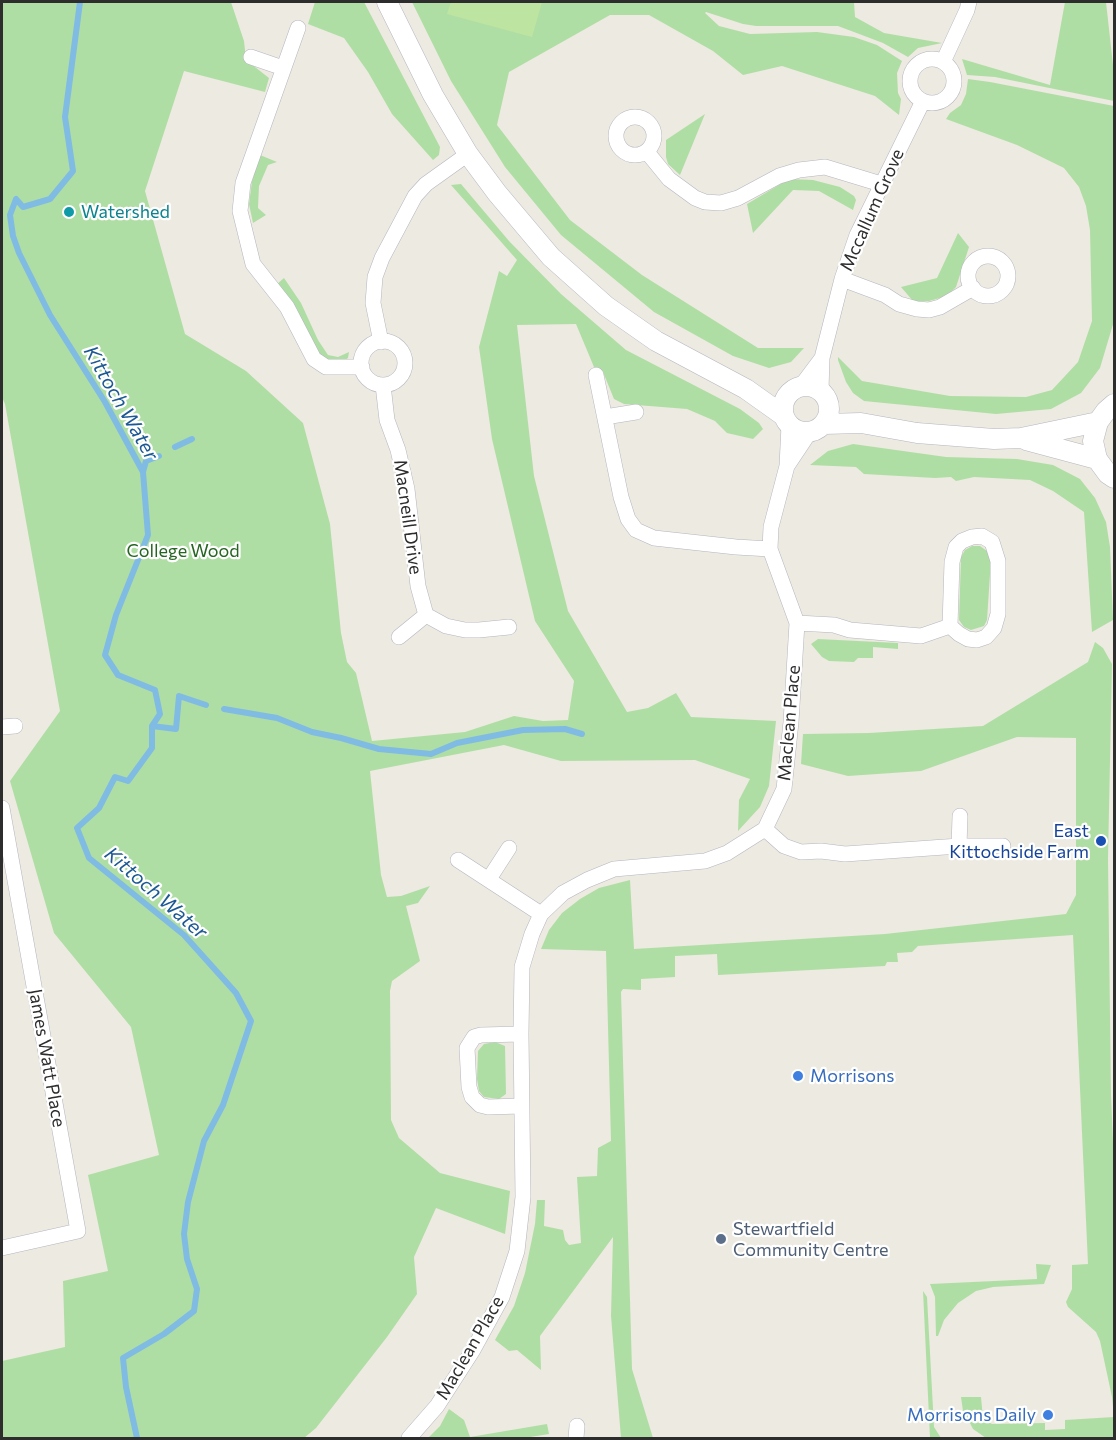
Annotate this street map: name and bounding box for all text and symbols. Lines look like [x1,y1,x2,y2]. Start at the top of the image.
street label: Mccallum Grove [835,145,909,275]
place label: Watershed [81,201,170,223]
marker: Watershed [62,205,76,219]
water label: Kittoch Water [79,341,163,465]
street label: Macneill Drive [389,458,427,576]
park label: College Wood [126,540,240,562]
street label: Maclean Place [773,664,805,782]
place label: East Kittochside Farm [949,820,1089,862]
marker: East Kittochside Farm [1094,834,1108,848]
water label: Kittoch Water [100,842,212,944]
street label: James Watt Place [24,987,70,1129]
place label: Morrisons [810,1065,894,1087]
marker: Morrisons [791,1069,805,1083]
place label: Stewartfield Community Centre [733,1218,889,1260]
marker: Stewartfield Community Centre [714,1232,728,1246]
street label: Maclean Place [432,1292,508,1404]
place label: Morrisons Daily [907,1404,1036,1426]
marker: Morrisons Daily [1041,1408,1055,1422]

